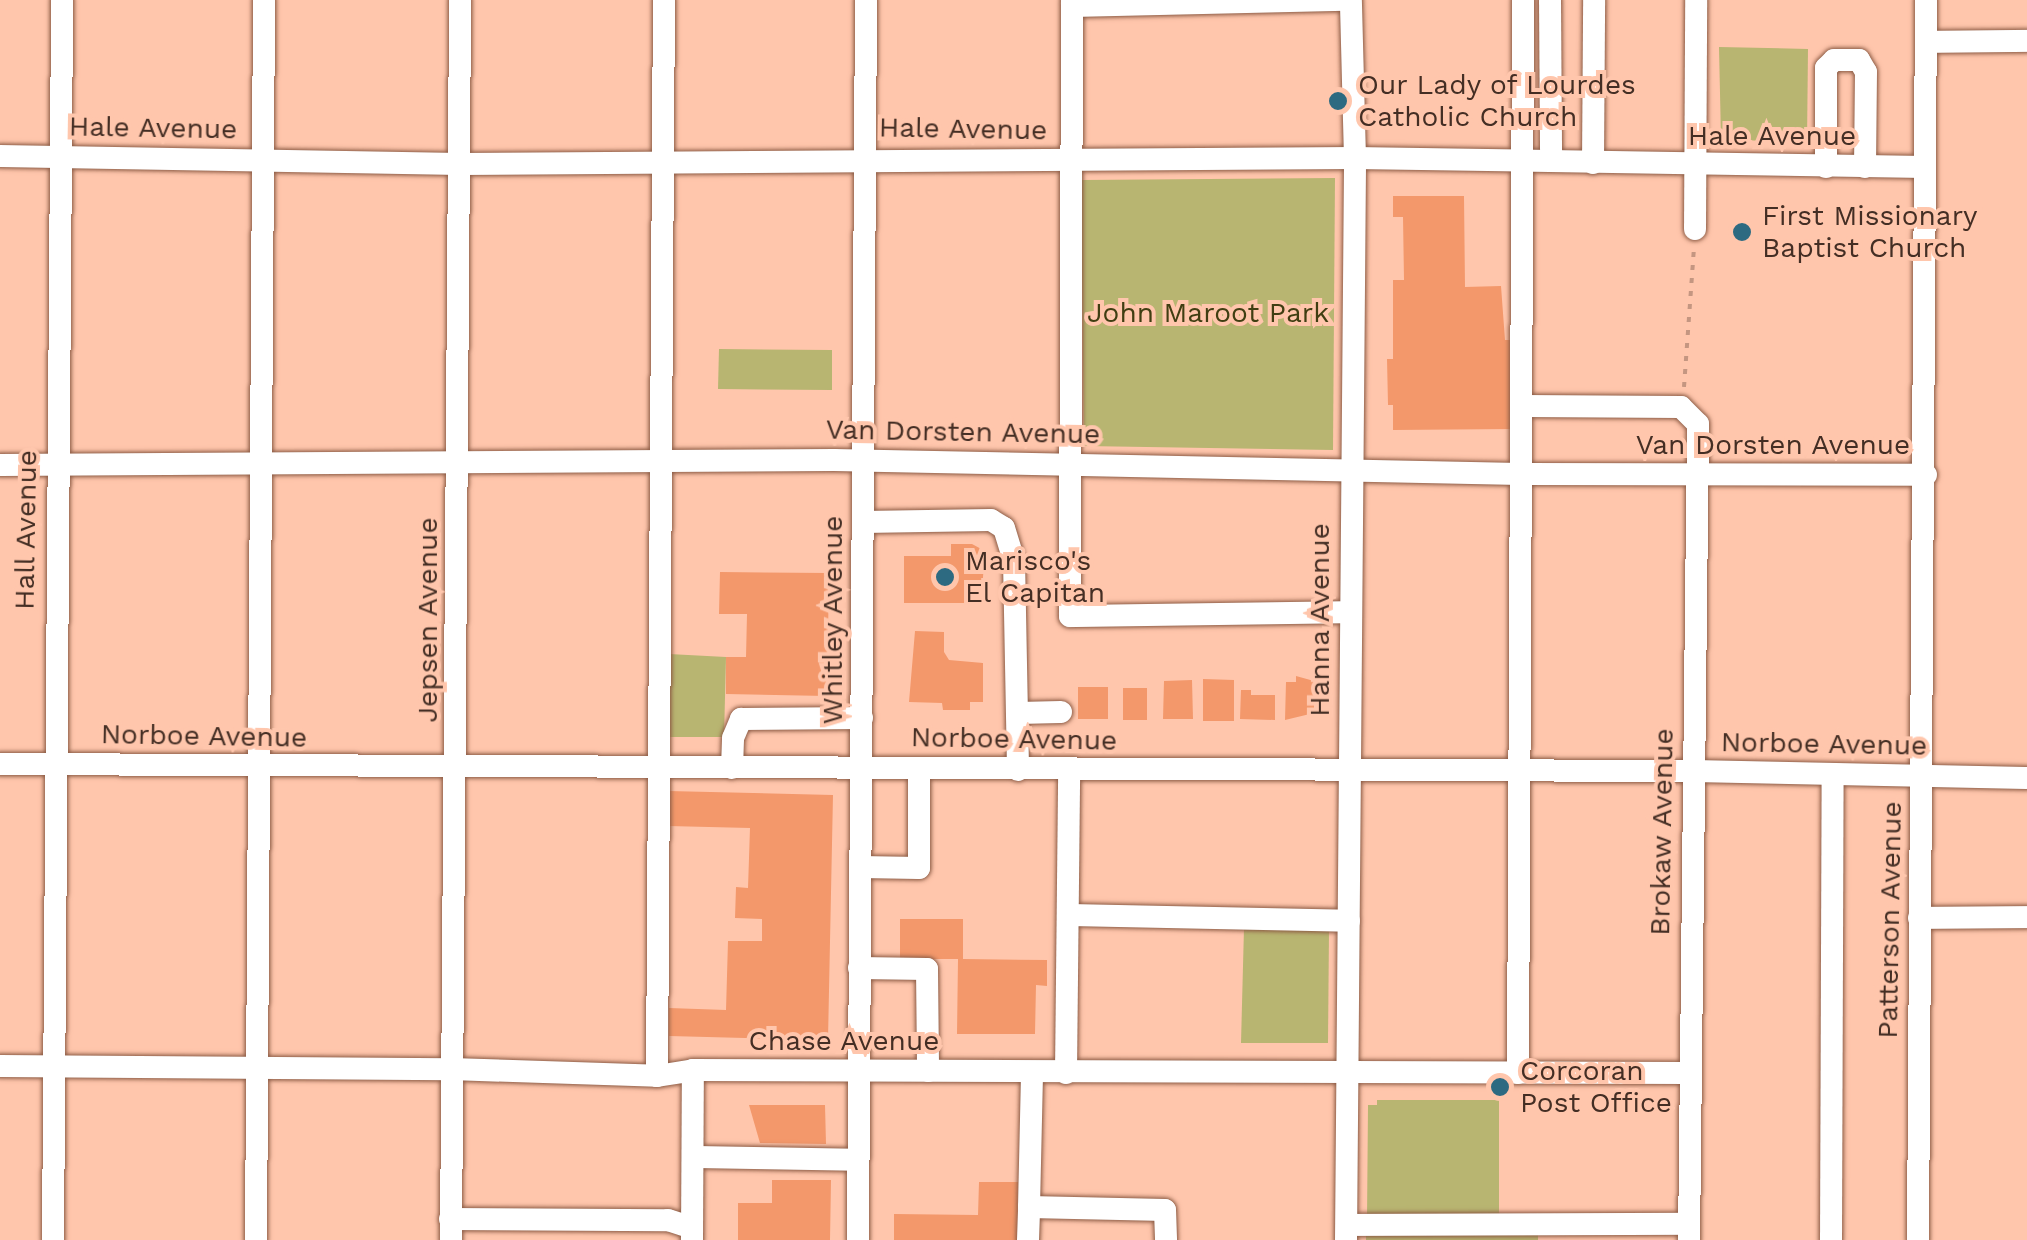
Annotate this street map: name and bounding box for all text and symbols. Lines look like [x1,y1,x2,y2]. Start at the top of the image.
place label: Our Lady of Lourdes Catholic Church [1358,68,1638,134]
marker: Our Lady of Lourdes Catholic Church [1327,90,1349,112]
street label: Hale Avenue [68,110,238,146]
street label: Hale Avenue [878,111,1048,147]
street label: Hale Avenue [1687,119,1857,153]
place label: First Missionary Baptist Church [1762,199,1978,265]
marker: First Missionary Baptist Church [1731,221,1753,243]
park label: John Maroot Park [1087,296,1329,330]
street label: Van Dorsten Avenue [825,413,1101,451]
street label: Van Dorsten Avenue [1635,428,1911,462]
street label: Hall Avenue [8,449,44,611]
street label: Whitley Avenue [816,515,850,725]
street label: Jepsen Avenue [411,517,445,723]
street label: Hanna Avenue [1303,522,1337,718]
place label: Marisco's El Capitan [965,544,1106,610]
marker: Marisco's El Capitan [934,566,956,588]
street label: Norboe Avenue [100,717,308,755]
street label: Norboe Avenue [910,720,1118,758]
street label: Norboe Avenue [1720,725,1928,763]
street label: Brokaw Avenue [1643,727,1681,937]
street label: Patterson Avenue [1871,800,1909,1040]
street label: Chase Avenue [748,1024,940,1058]
place label: Corcoran Post Office [1520,1054,1672,1120]
marker: Corcoran Post Office [1489,1076,1511,1098]

